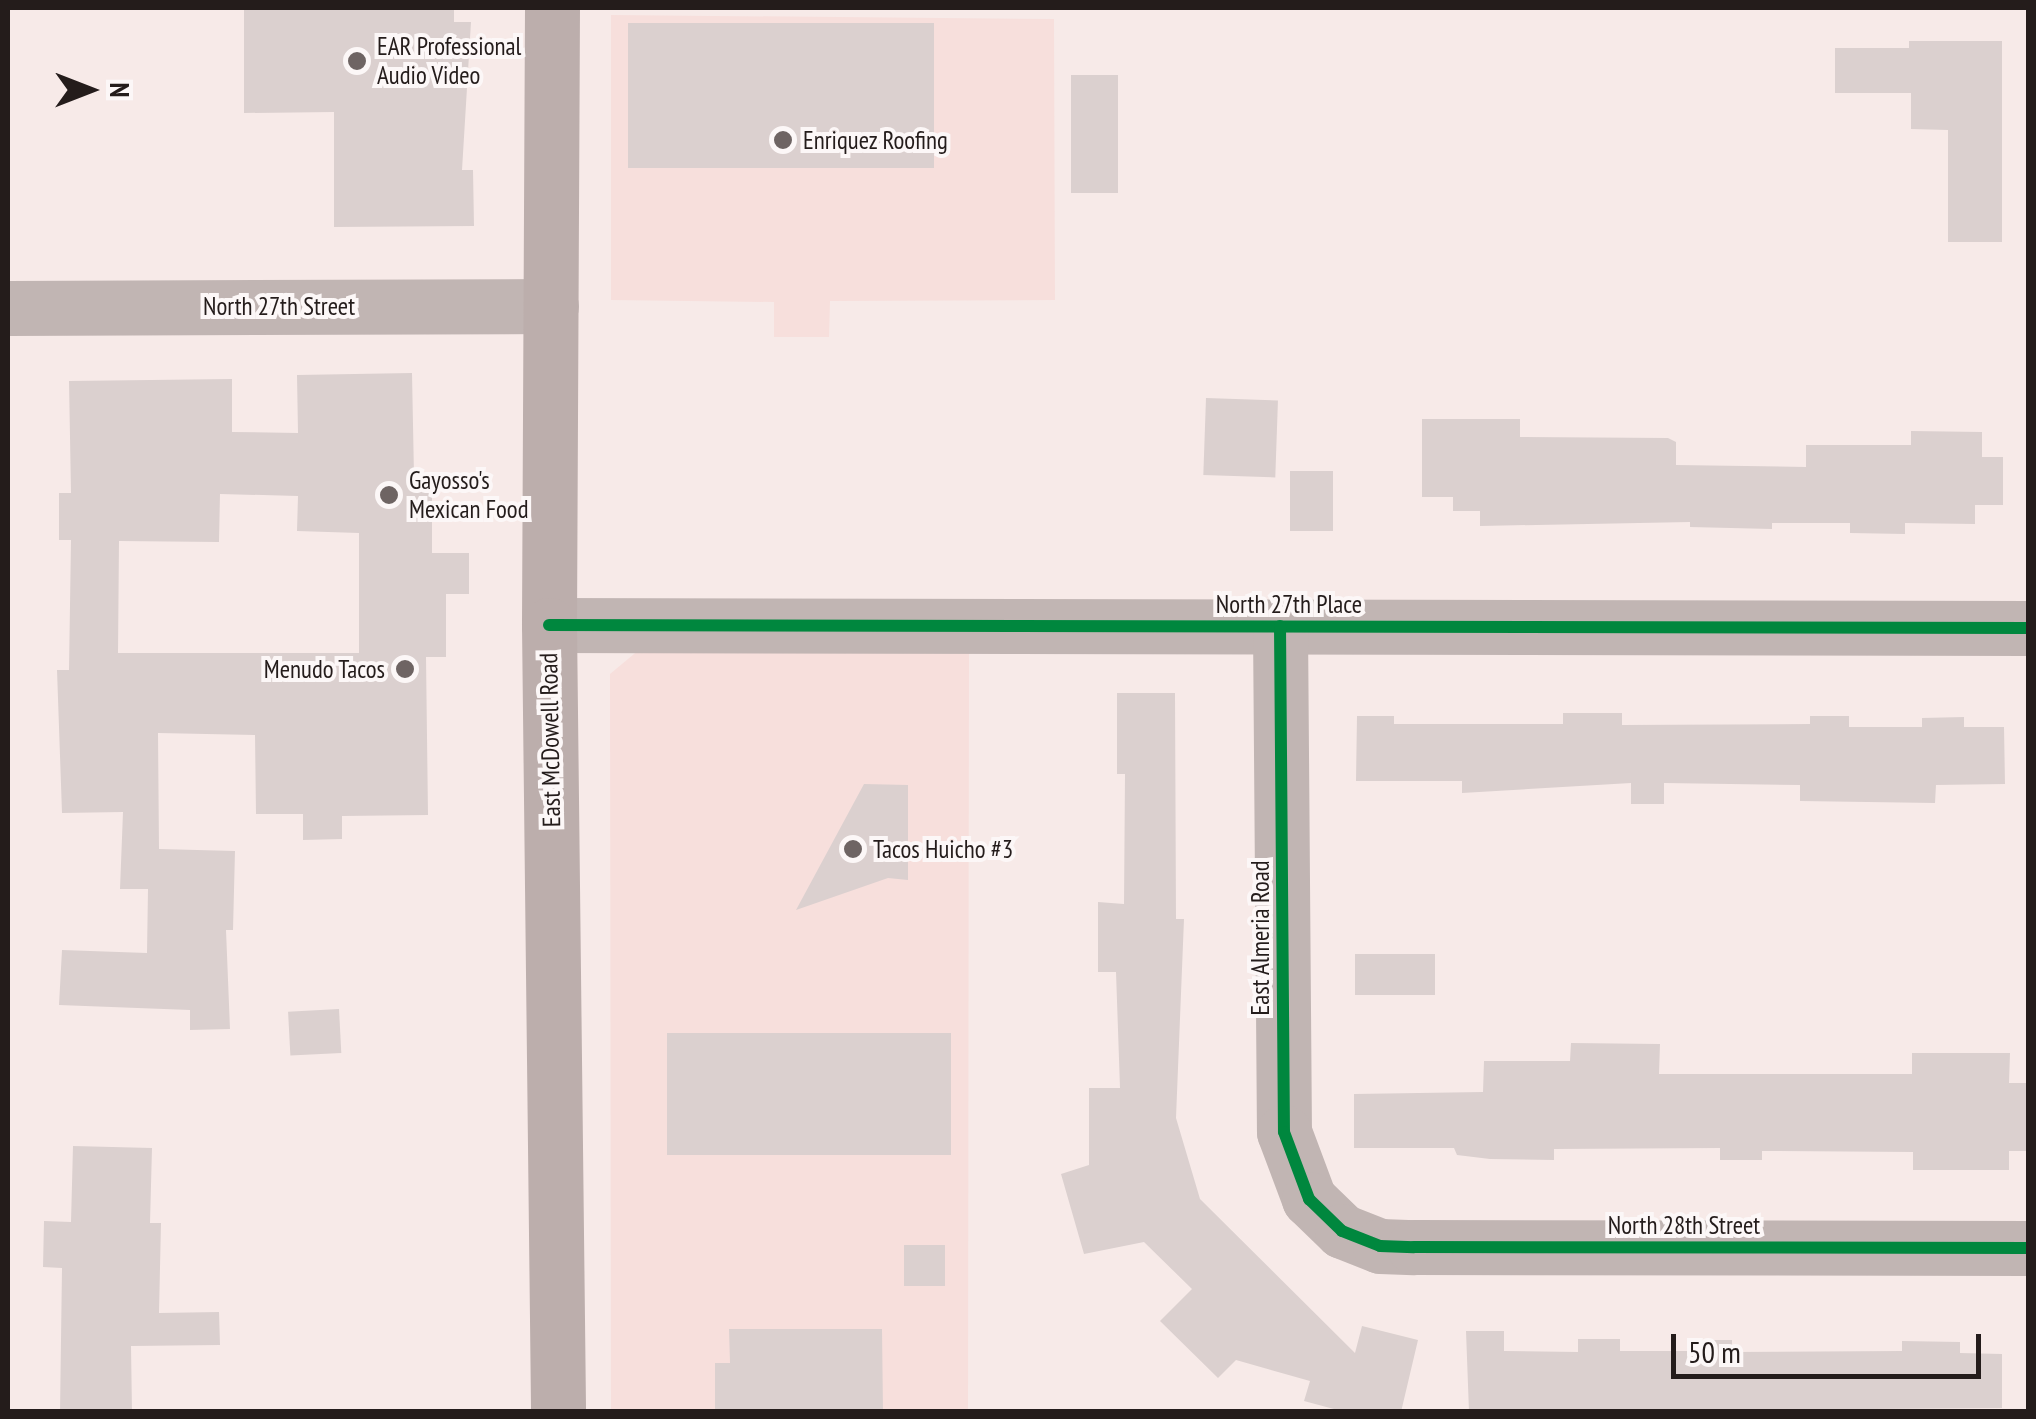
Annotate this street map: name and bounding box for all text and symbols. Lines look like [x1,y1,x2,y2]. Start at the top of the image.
place label: EAR Professional Audio Video [377,32,521,91]
north arrow [40,40,140,140]
marker: EAR Professional Audio Video [346,50,368,72]
text: N [102,82,139,98]
place label: Enriquez Roofing [803,125,948,155]
marker: Enriquez Roofing [772,129,794,151]
street label: North 27th Street [203,291,355,321]
place label: Gayosso's Mexican Food [409,466,528,525]
marker: Gayosso's Mexican Food [378,484,400,506]
street label: North 27th Place [1216,589,1362,619]
street label: East McDowell Road [533,653,567,827]
place label: Menudo Tacos [263,654,385,684]
marker: Menudo Tacos [394,658,416,680]
place label: Tacos Huicho #3 [873,834,1013,864]
marker: Tacos Huicho #3 [842,838,864,860]
street label: East Almeria Road [1245,860,1275,1016]
street label: North 28th Street [1608,1210,1760,1240]
scale bar [1676,1314,1986,1376]
text: 50 m [1688,1332,1741,1371]

